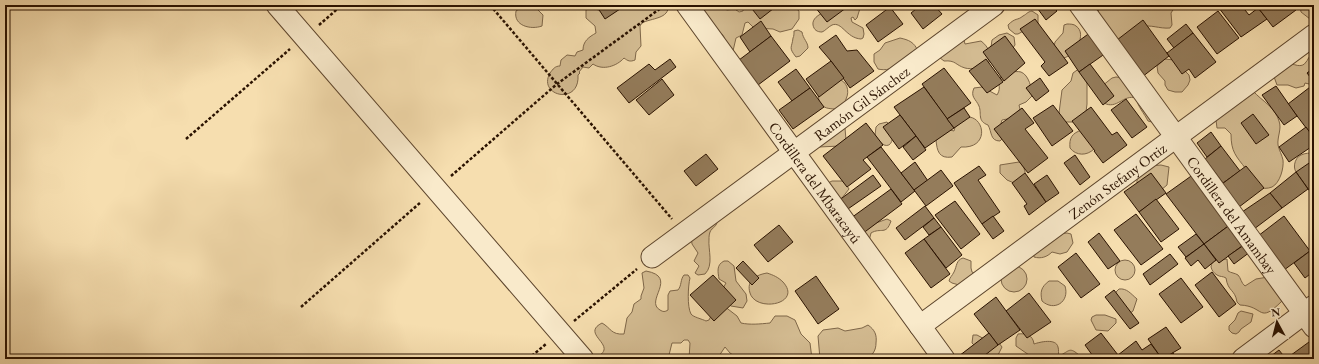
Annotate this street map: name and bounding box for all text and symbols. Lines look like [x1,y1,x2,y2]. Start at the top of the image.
street label: Ramón Gil Sánchez [810,61,913,144]
street label: Cordillera del Mbaracayú [765,118,866,247]
street label: Zenón Stefany Ortiz [1065,138,1170,223]
street label: Cordillera del Amambay [1183,152,1282,278]
north arrow [1257,302,1297,342]
text: N [1271,305,1281,320]

